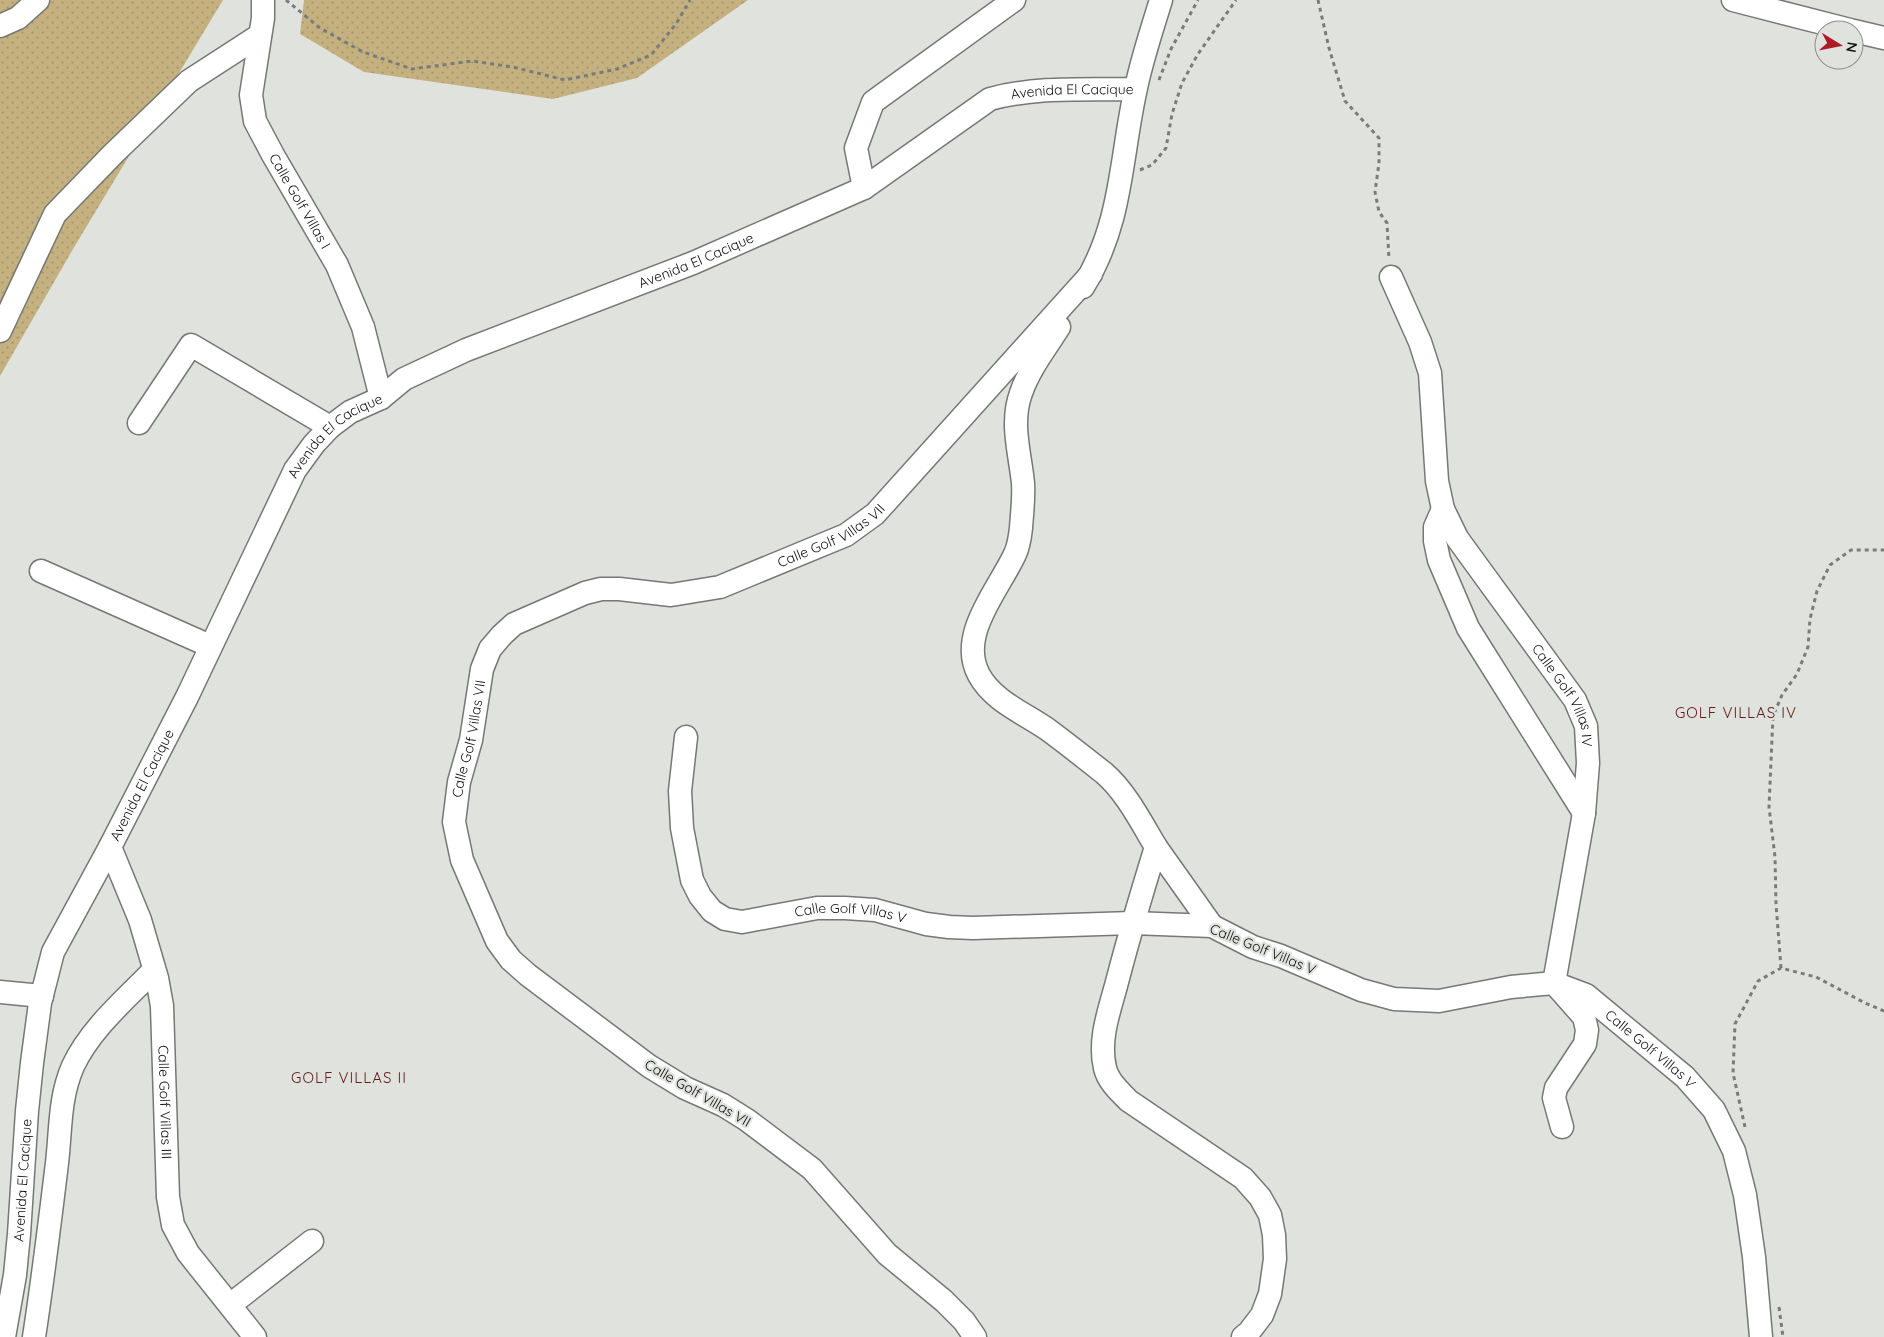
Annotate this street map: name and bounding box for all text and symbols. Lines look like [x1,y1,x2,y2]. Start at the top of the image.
north arrow [1814,20,1864,70]
text: N [1842,41,1862,54]
street label: Avenida El Cacique [1009,80,1134,103]
street label: Calle Golf Villas I [265,150,335,252]
street label: Avenida El Cacique [636,228,756,292]
street label: Avenida El Cacique [283,389,385,481]
street label: Calle Golf Villas VII [775,500,889,571]
street label: Calle Golf Villas IV [1528,640,1596,747]
street label: Calle Golf Villas VII [448,679,489,799]
district label: GOLF VILLAS IV [1675,703,1797,722]
street label: Avenida El Cacique [106,726,178,844]
street label: Calle Golf Villas V [793,899,908,927]
street label: Calle Golf Villas V [1207,920,1319,978]
street label: Calle Golf Villas V [1601,1006,1700,1092]
street label: Calle Golf Villas III [154,1045,176,1160]
street label: Calle Golf Villas VII [642,1055,754,1131]
district label: GOLF VILLAS II [291,1068,407,1087]
street label: Avenida El Cacique [9,1118,35,1243]

